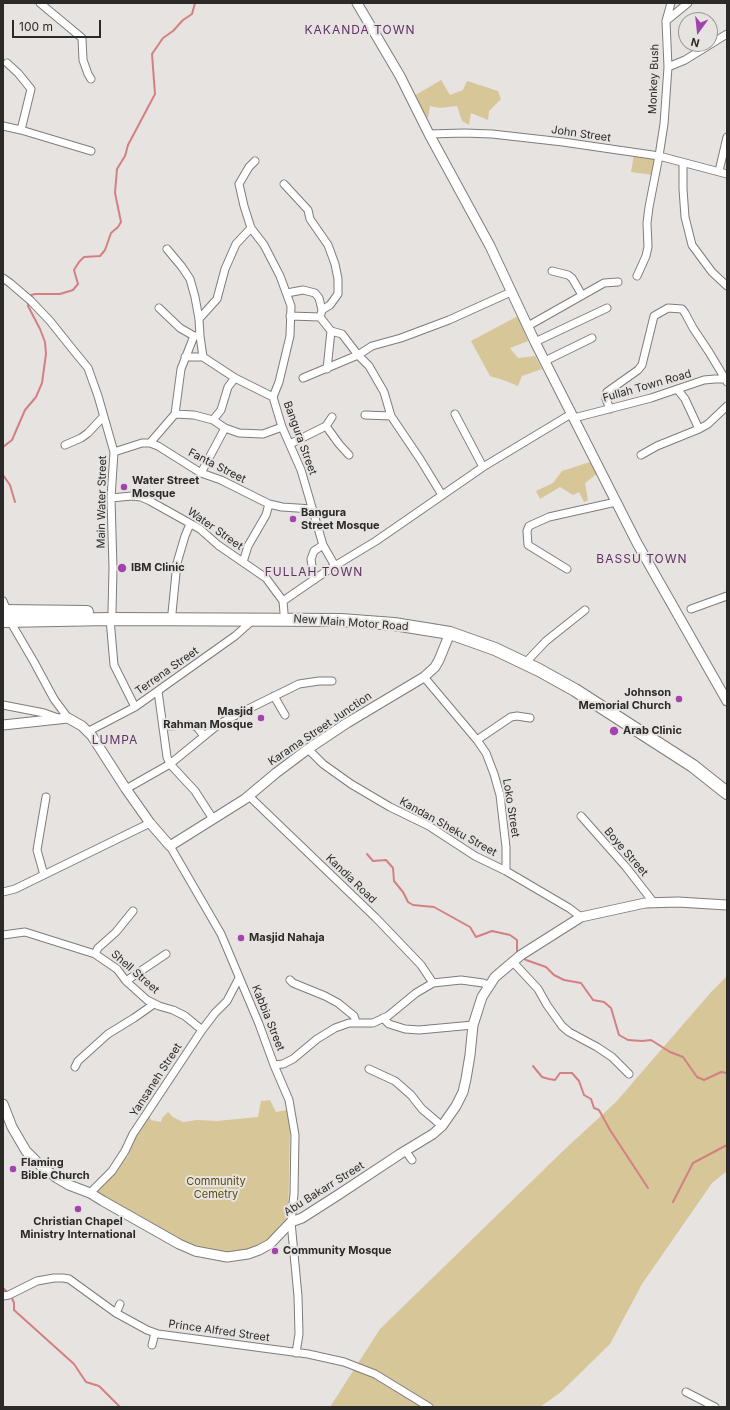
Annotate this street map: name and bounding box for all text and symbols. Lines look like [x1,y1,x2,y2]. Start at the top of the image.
scale bar [14,12,103,38]
north arrow [678,12,718,52]
text: 100 m [19,19,53,34]
district label: KAKANDA TOWN [304,23,416,37]
text: N [689,35,701,50]
street label: Monkey Bush [646,44,662,114]
street label: John Street [550,123,612,145]
street label: Fullah Town Road [601,367,693,405]
street label: Bangura Street [281,399,319,477]
street label: Fanta Street [186,446,248,486]
street label: Main Water Street [95,455,109,549]
place label: Water Street Mosque [132,474,199,500]
marker: Water Street Mosque [119,482,129,492]
street label: Water Street [185,505,245,553]
place label: Bangura Street Mosque [301,506,380,532]
marker: Bangura Street Mosque [288,514,298,524]
district label: BASSU TOWN [596,552,688,566]
place label: IBM Clinic [131,561,185,575]
marker: IBM Clinic [116,562,128,574]
district label: FULLAH TOWN [265,565,363,579]
street label: New Main Motor Road [293,612,409,634]
street label: Terrena Street [133,644,201,698]
place label: Johnson Memorial Church [579,686,671,712]
street label: Karama Street Junction [266,689,374,769]
marker: Johnson Memorial Church [674,694,684,704]
place label: Masjid Rahman Mosque [163,705,253,731]
marker: Masjid Rahman Mosque [256,713,266,723]
place label: Arab Clinic [623,724,682,738]
marker: Arab Clinic [608,725,620,737]
district label: LUMPA [92,733,138,747]
street label: Loko Street [500,778,522,838]
street label: Kandan Sheku Street [397,795,499,859]
street label: Boye Street [601,825,651,879]
street label: Kandia Road [323,852,379,906]
place label: Masjid Nahaja [249,931,325,945]
marker: Masjid Nahaja [236,933,246,943]
street label: Shell Street [108,948,162,996]
street label: Kabbia Street [249,983,287,1053]
street label: Yansaneh Street [127,1041,185,1119]
place label: Flaming Bible Church [21,1156,90,1182]
street label: Abu Bakarr Street [281,1159,367,1219]
marker: Flaming Bible Church [8,1164,18,1174]
park label: Community Cemetry [186,1175,246,1201]
marker: Christian Chapel Ministry International [73,1204,83,1214]
place label: Christian Chapel Ministry International [20,1215,136,1241]
place label: Community Mosque [283,1244,392,1258]
marker: Community Mosque [270,1246,280,1256]
street label: Prince Alfred Street [168,1317,270,1345]

